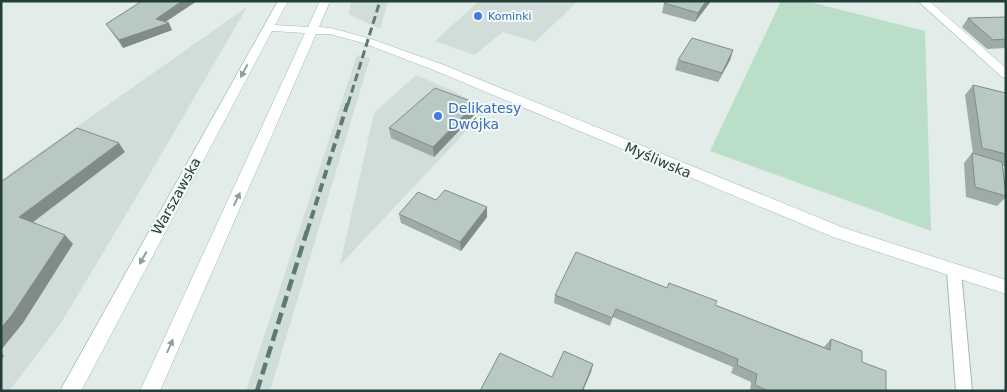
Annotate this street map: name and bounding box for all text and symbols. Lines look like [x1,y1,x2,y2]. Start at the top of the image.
marker: Kominki [472,10,484,22]
place label: Kominki [488,10,532,23]
one-way arrow [240,63,248,78]
place label: Delikatesy Dwójka [448,100,521,132]
marker: Delikatesy Dwójka [432,110,444,122]
street label: Myśliwska [622,139,694,181]
street label: Warszawska [148,155,204,237]
one-way arrow [233,192,241,206]
one-way arrow [138,251,147,264]
one-way arrow [167,339,175,353]

